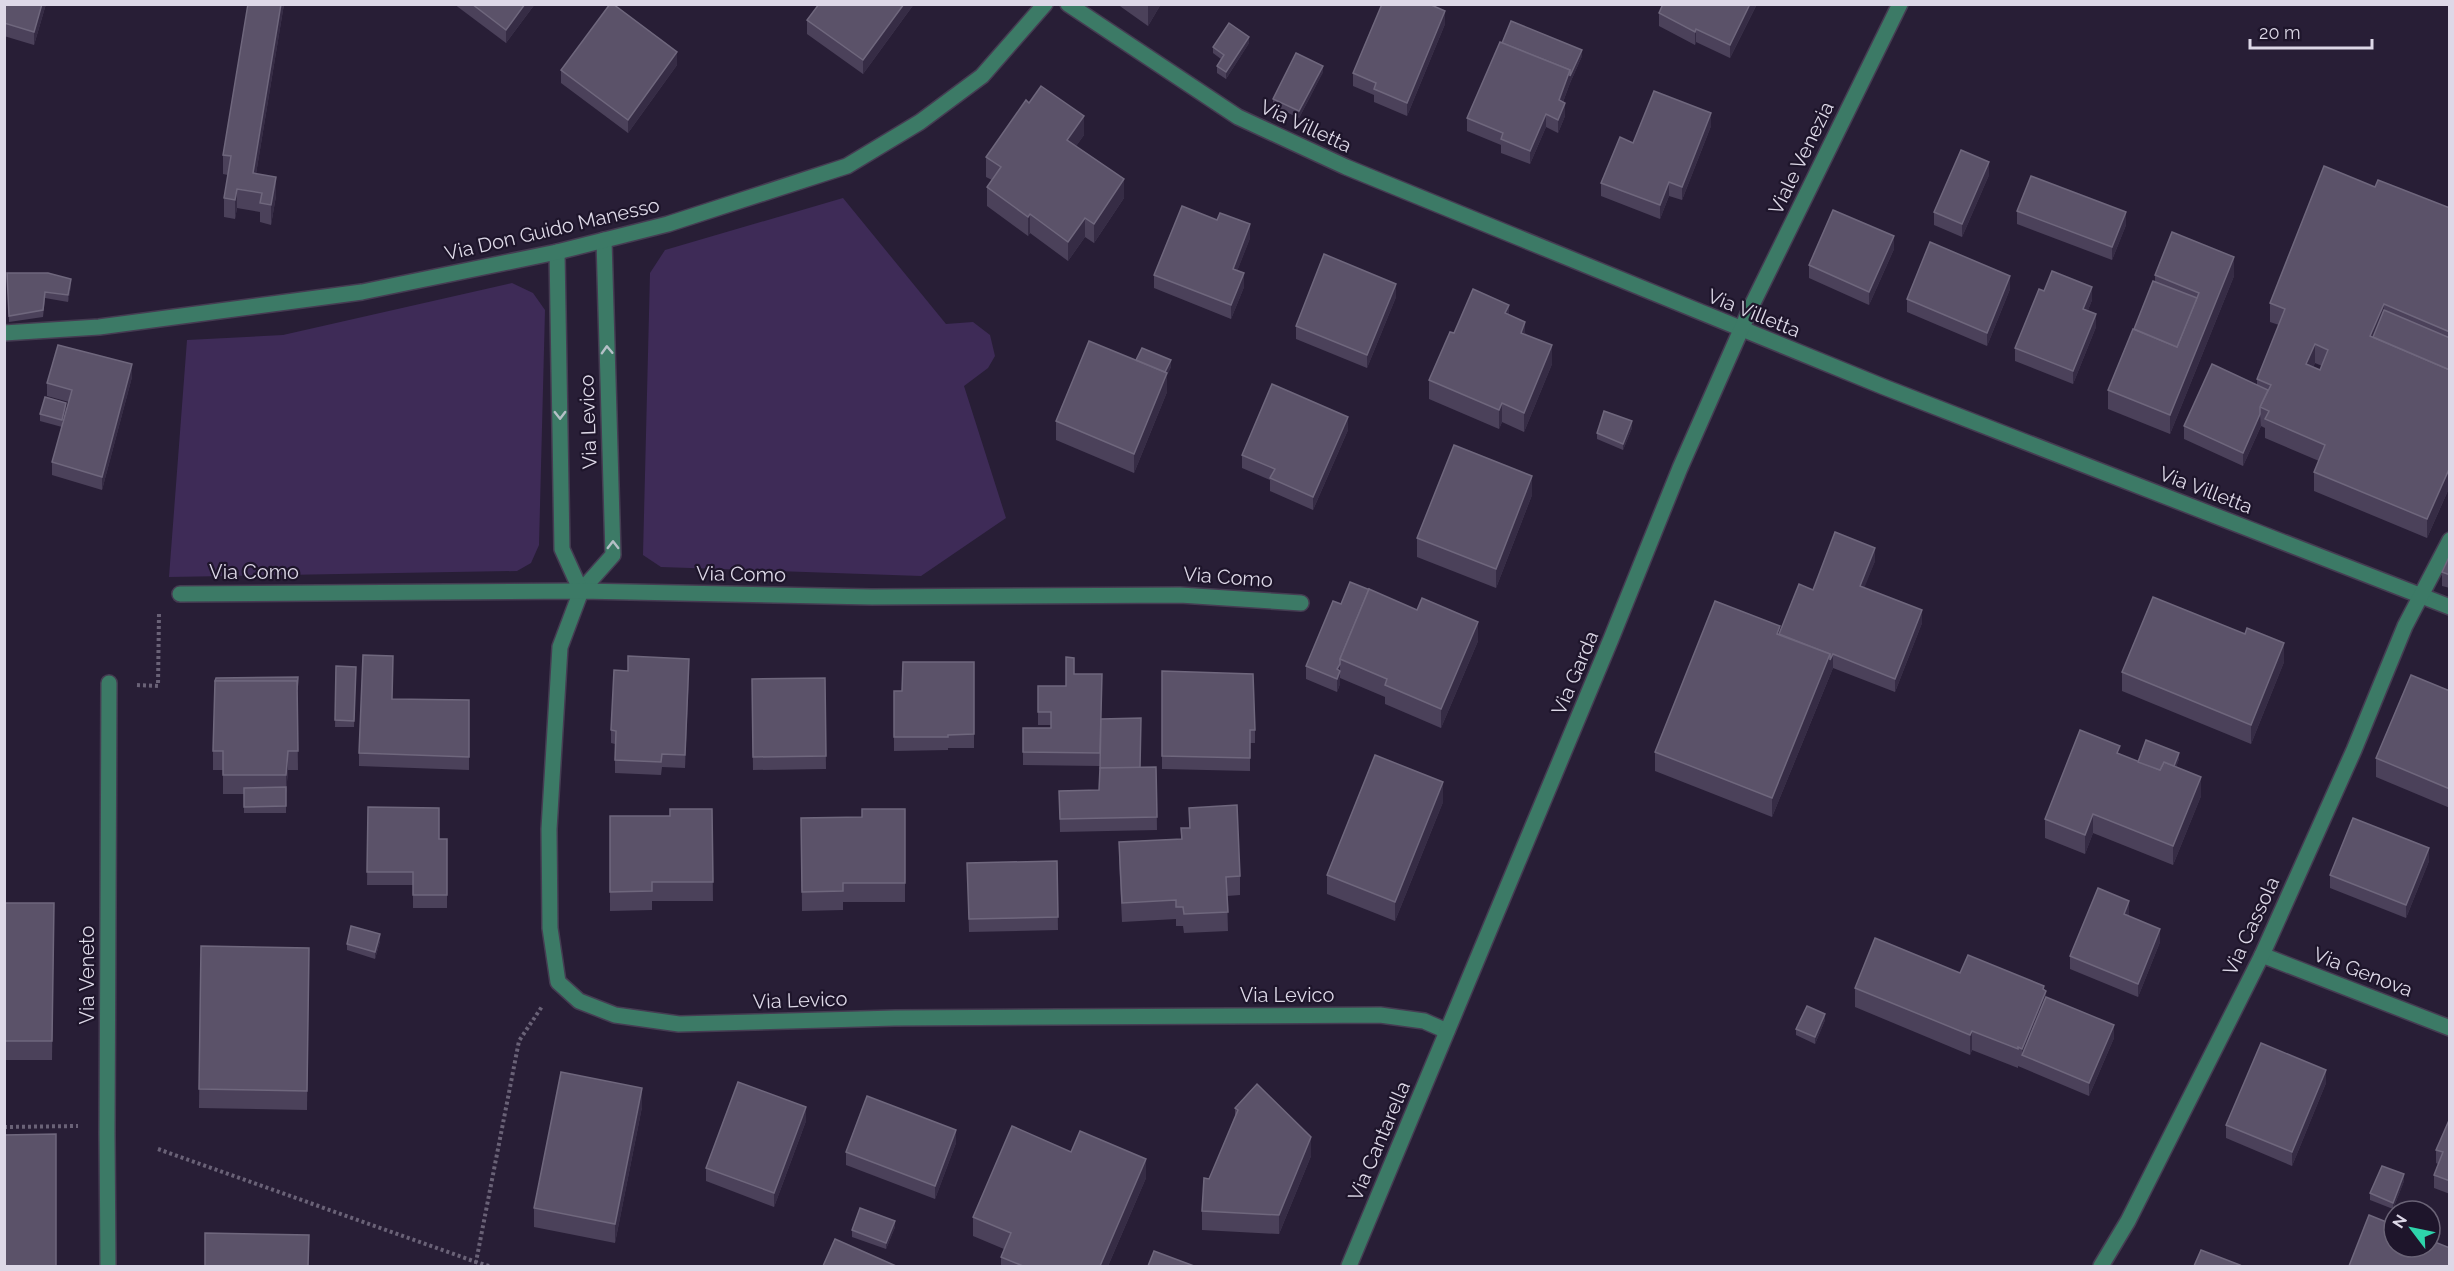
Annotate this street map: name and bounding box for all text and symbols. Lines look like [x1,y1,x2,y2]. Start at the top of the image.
scale bar [2250,12,2372,50]
text: 20 m [2259,22,2301,43]
street label: Via Villetta [1257,94,1355,158]
street label: Viale Venezia [1763,98,1839,218]
street label: Via Don Guido Manesso [442,193,662,265]
street label: Via Villetta [1704,284,1804,342]
one-way arrow [600,346,613,355]
street label: Via Levico [574,374,602,470]
one-way arrow [554,411,566,420]
street label: Via Villetta [2156,461,2256,519]
one-way arrow [607,540,619,549]
street label: Via Como [209,560,299,584]
street label: Via Como [696,561,786,587]
street label: Via Como [1182,562,1274,592]
street label: Via Garda [1547,627,1603,719]
street label: Via Cassola [2218,873,2284,979]
street label: Via Veneto [75,925,99,1024]
street label: Via Genova [2310,942,2416,1002]
street label: Via Levico [1240,983,1334,1007]
street label: Via Levico [752,986,848,1014]
street label: Via Cantarella [1343,1077,1415,1205]
north arrow [2382,1199,2442,1259]
text: N [2388,1211,2411,1232]

